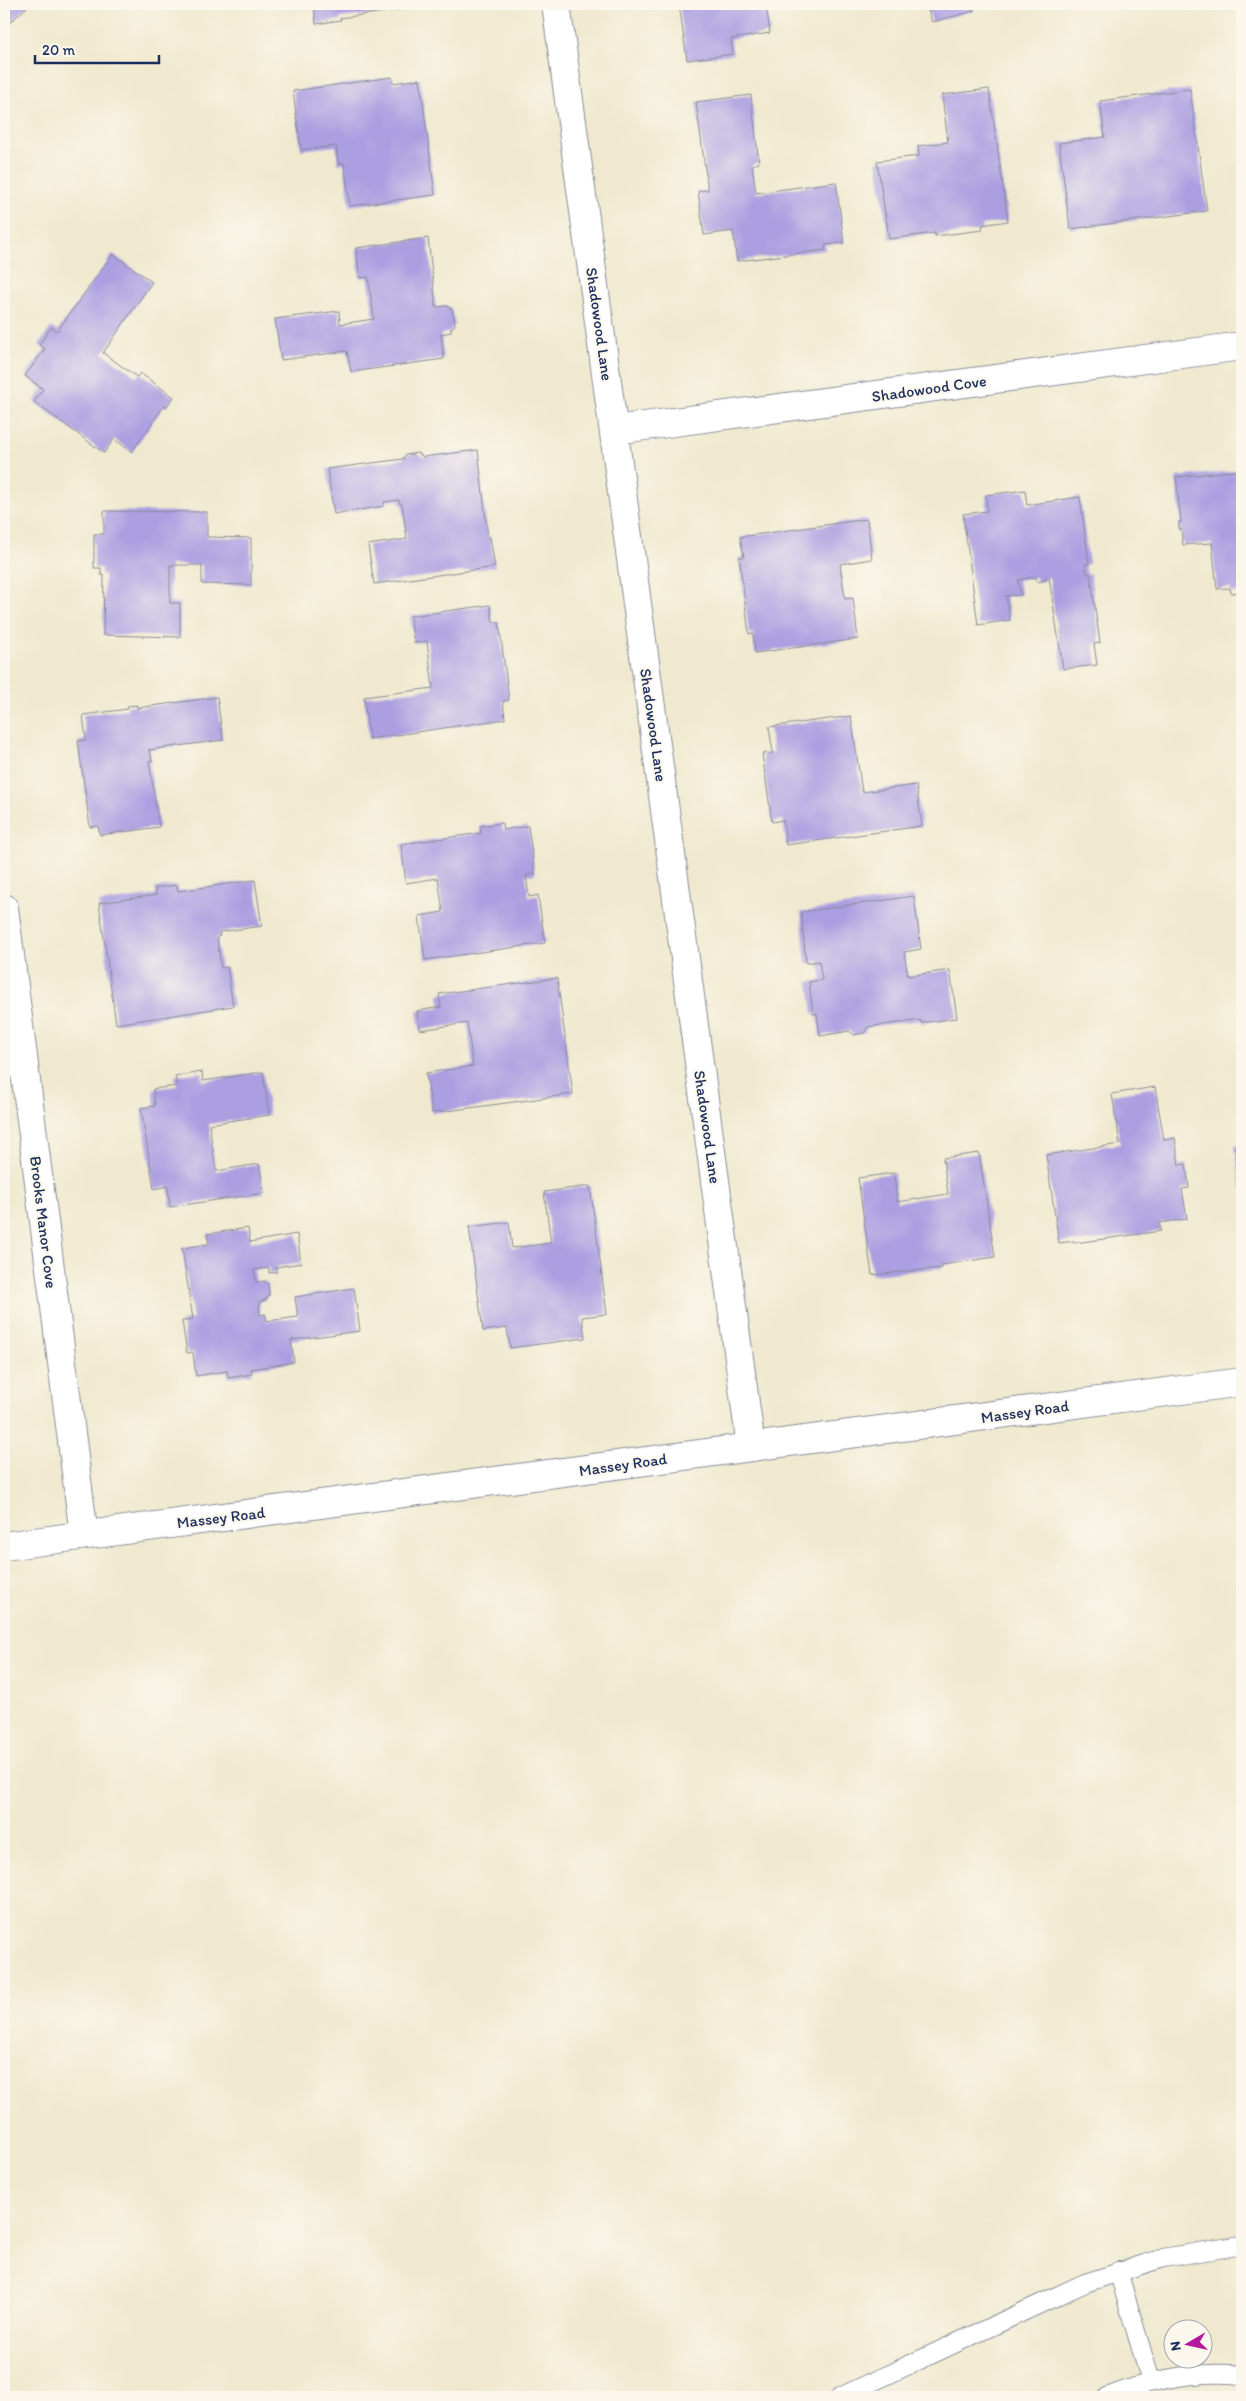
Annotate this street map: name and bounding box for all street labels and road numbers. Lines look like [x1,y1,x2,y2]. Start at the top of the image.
street label: Shadowood Lane [582,266,617,382]
street label: Shadowood Cove [870,371,988,406]
street label: Shadowood Lane [636,667,671,783]
street label: Shadowood Lane [690,1069,725,1185]
street label: Brooks Manor Cove [26,1155,61,1290]
street label: Massey Road [980,1396,1071,1427]
street label: Massey Road [578,1449,669,1480]
street label: Massey Road [176,1503,266,1532]

